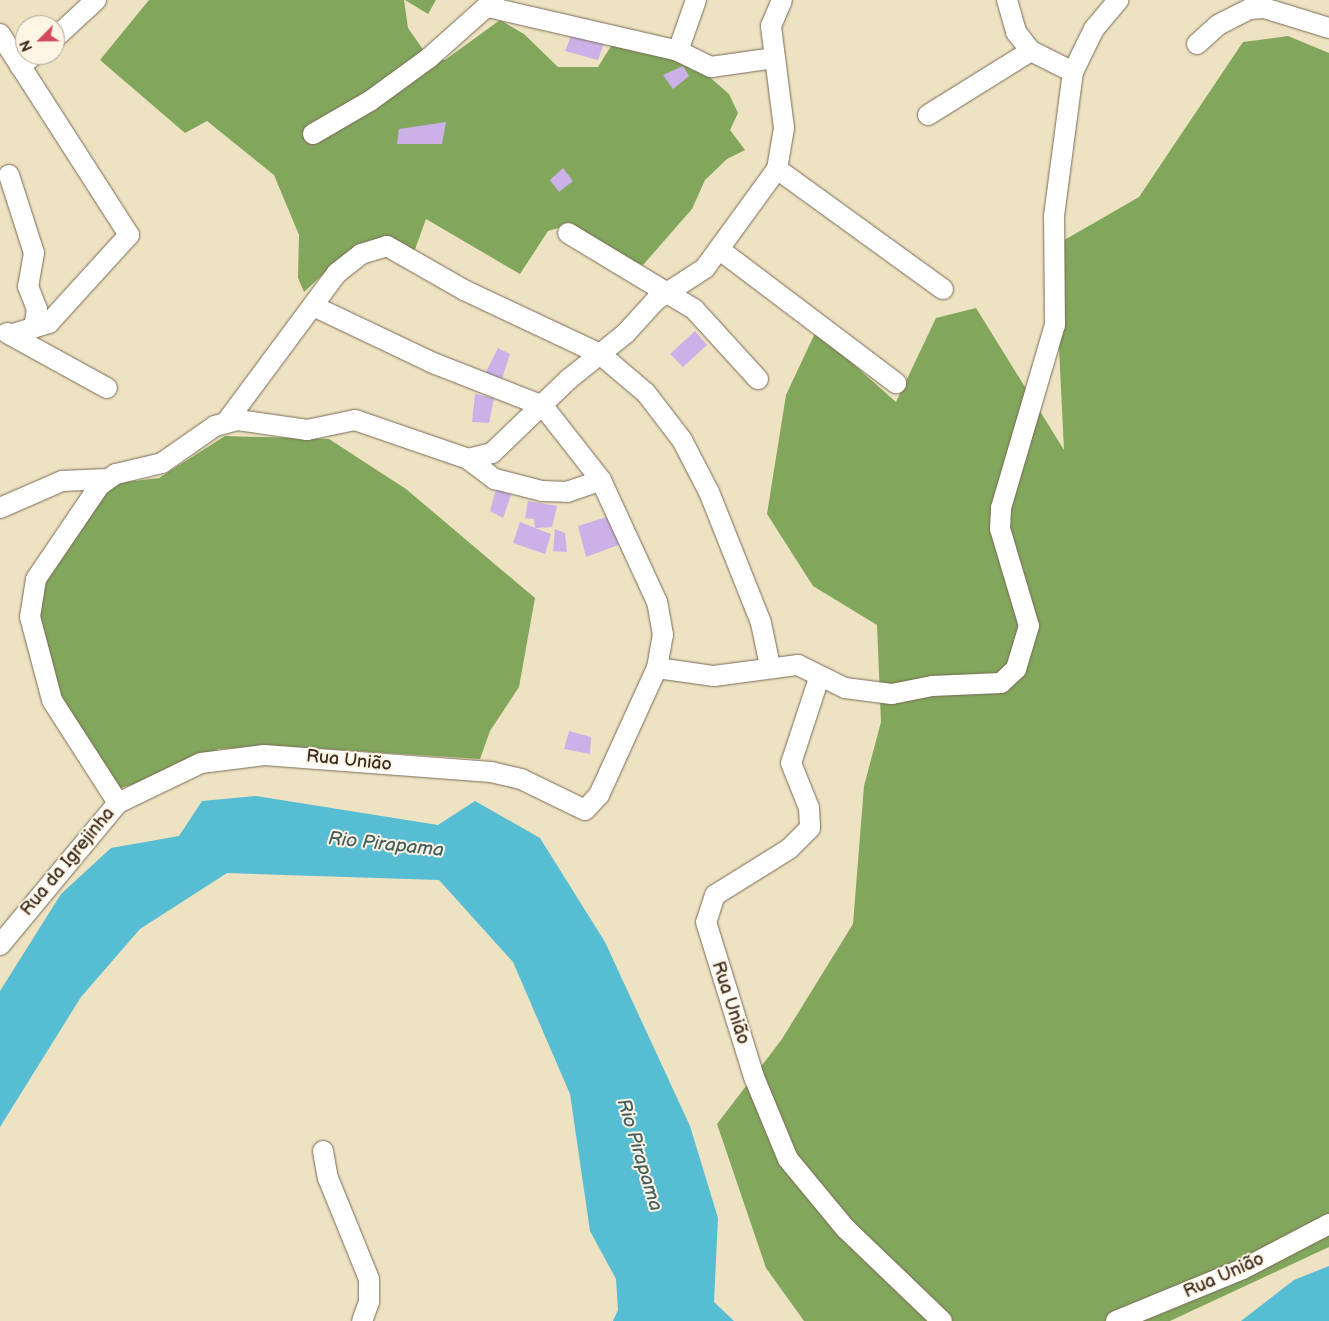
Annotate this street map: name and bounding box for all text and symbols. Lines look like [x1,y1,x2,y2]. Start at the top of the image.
north arrow [15,15,65,65]
text: N [17,38,37,54]
street label: Rua União [305,746,393,776]
street label: Rua da Igrejinha [16,803,120,921]
water label: Rio Pirapama [327,828,445,862]
street label: Rua União [706,959,754,1047]
water label: Rio Pirapama [611,1096,667,1214]
street label: Rua União [1180,1249,1268,1303]

